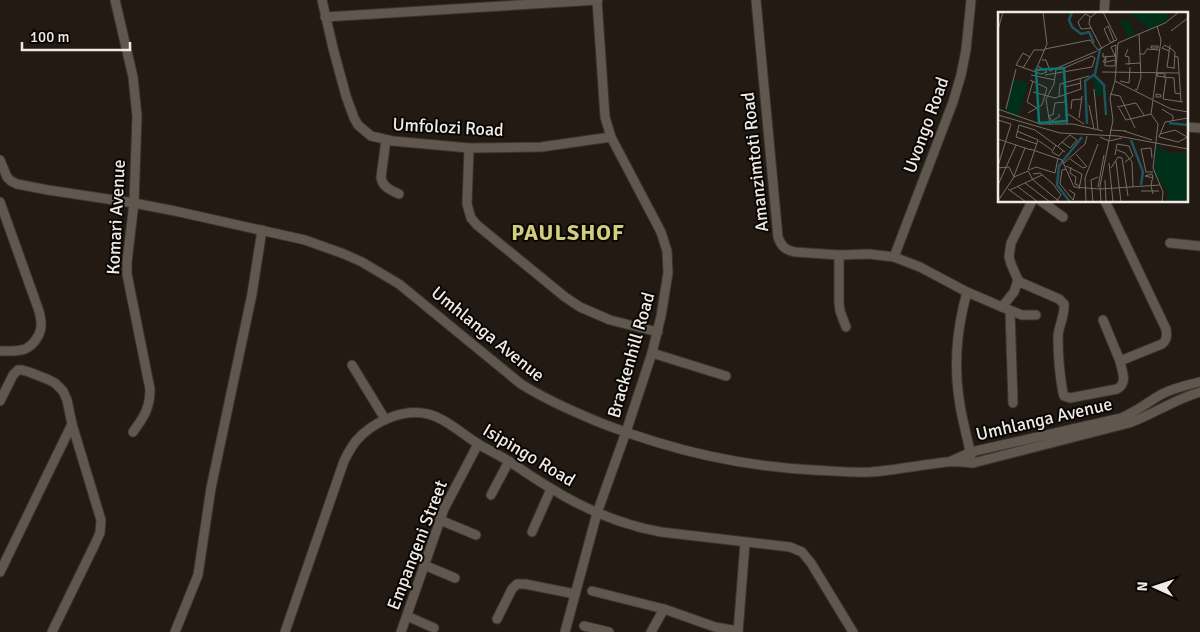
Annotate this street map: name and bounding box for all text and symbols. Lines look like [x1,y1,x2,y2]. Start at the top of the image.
inset map [998,12,1188,202]
scale bar [22,20,130,52]
text: 100 m [30,28,70,46]
street label: Uvongo Road [898,74,954,176]
street label: Amanzimtoti Road [737,91,773,233]
street label: Umfolozi Road [392,113,504,141]
street label: Komari Avenue [102,159,130,275]
district label: PAULSHOF [511,219,625,246]
street label: Umhlanga Avenue [427,282,549,386]
street label: Brackenhill Road [603,290,659,420]
street label: Umhlanga Avenue [974,393,1114,445]
street label: Isipingo Road [479,419,579,491]
street label: Empangeni Street [382,477,452,613]
north arrow [1130,562,1180,612]
text: N [1134,581,1151,592]

